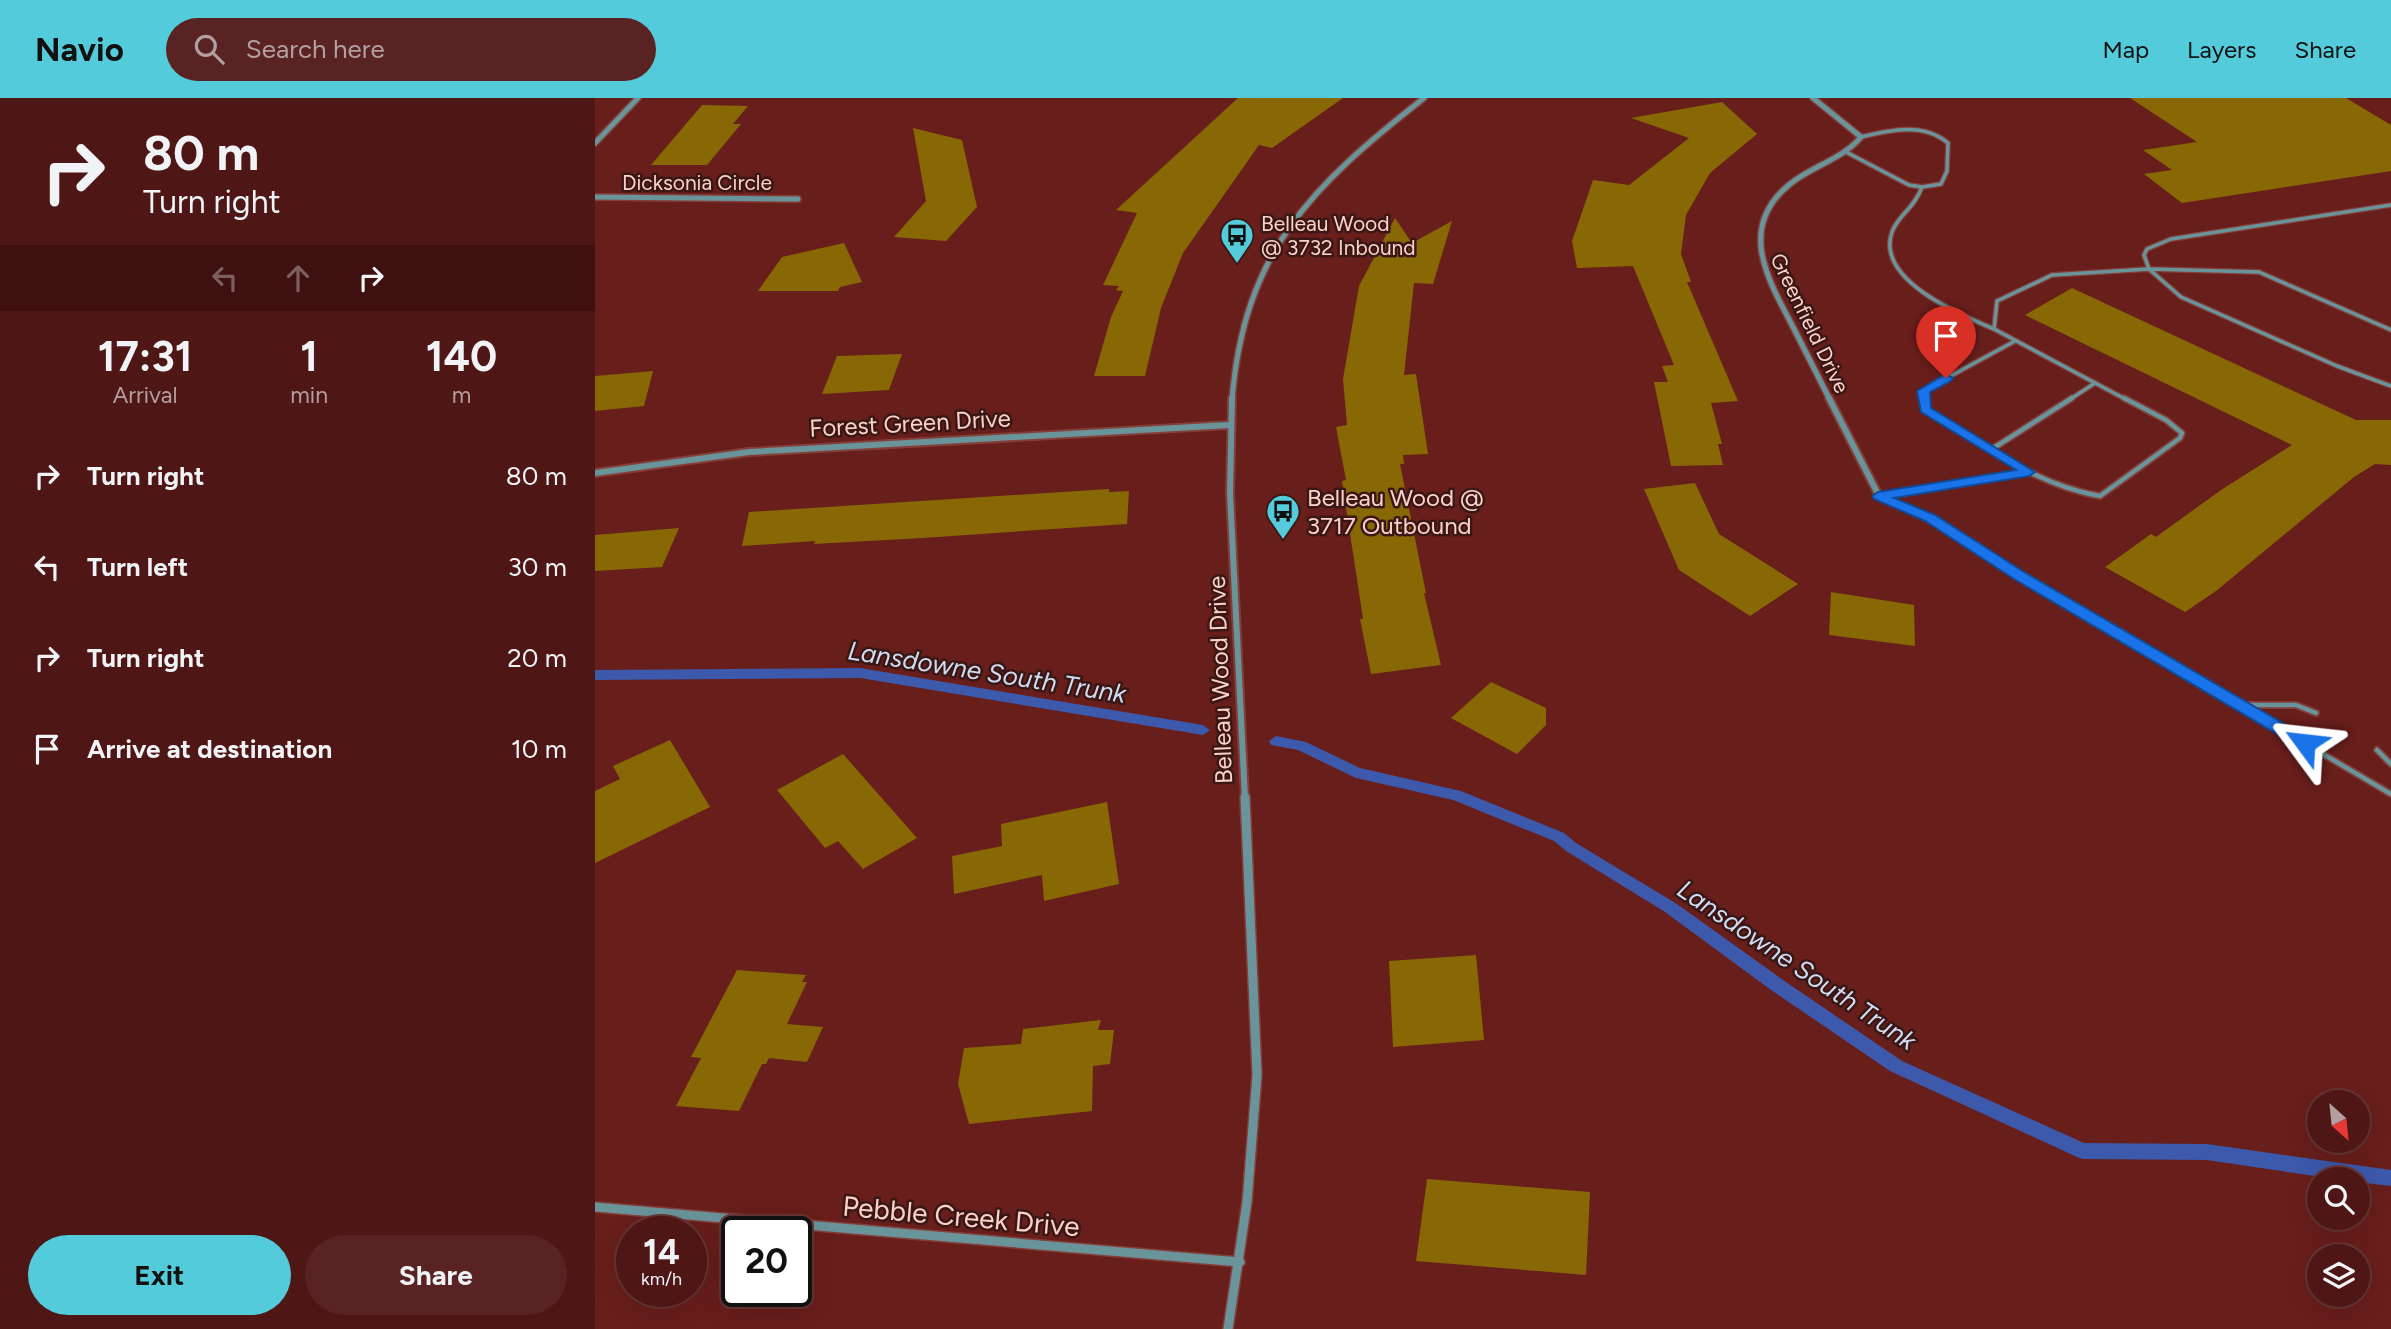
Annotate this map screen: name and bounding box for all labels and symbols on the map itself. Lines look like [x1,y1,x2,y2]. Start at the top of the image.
street label: Dicksonia Circle [622,170,772,195]
place label: Belleau Wood @ 3732 Inbound [1261,211,1416,260]
bus stop icon: Belleau Wood @ 3732 Inbound [1218,216,1256,265]
street label: Greenfield Drive [1765,249,1855,397]
pin [1916,306,1976,378]
street label: Forest Green Drive [809,403,1011,443]
place label: Belleau Wood @ 3717 Outbound [1307,483,1484,540]
bus stop icon: Belleau Wood @ 3717 Outbound [1264,492,1302,541]
street label: Belleau Wood Drive [1202,575,1238,785]
water label: Lansdowne South Trunk [846,634,1130,710]
position arrow [2268,706,2342,780]
water label: Lansdowne South Trunk [1671,873,1924,1058]
north arrow [2307,1090,2369,1153]
street label: Pebble Creek Drive [841,1189,1081,1243]
speed limit sign: 20 [721,1216,812,1307]

